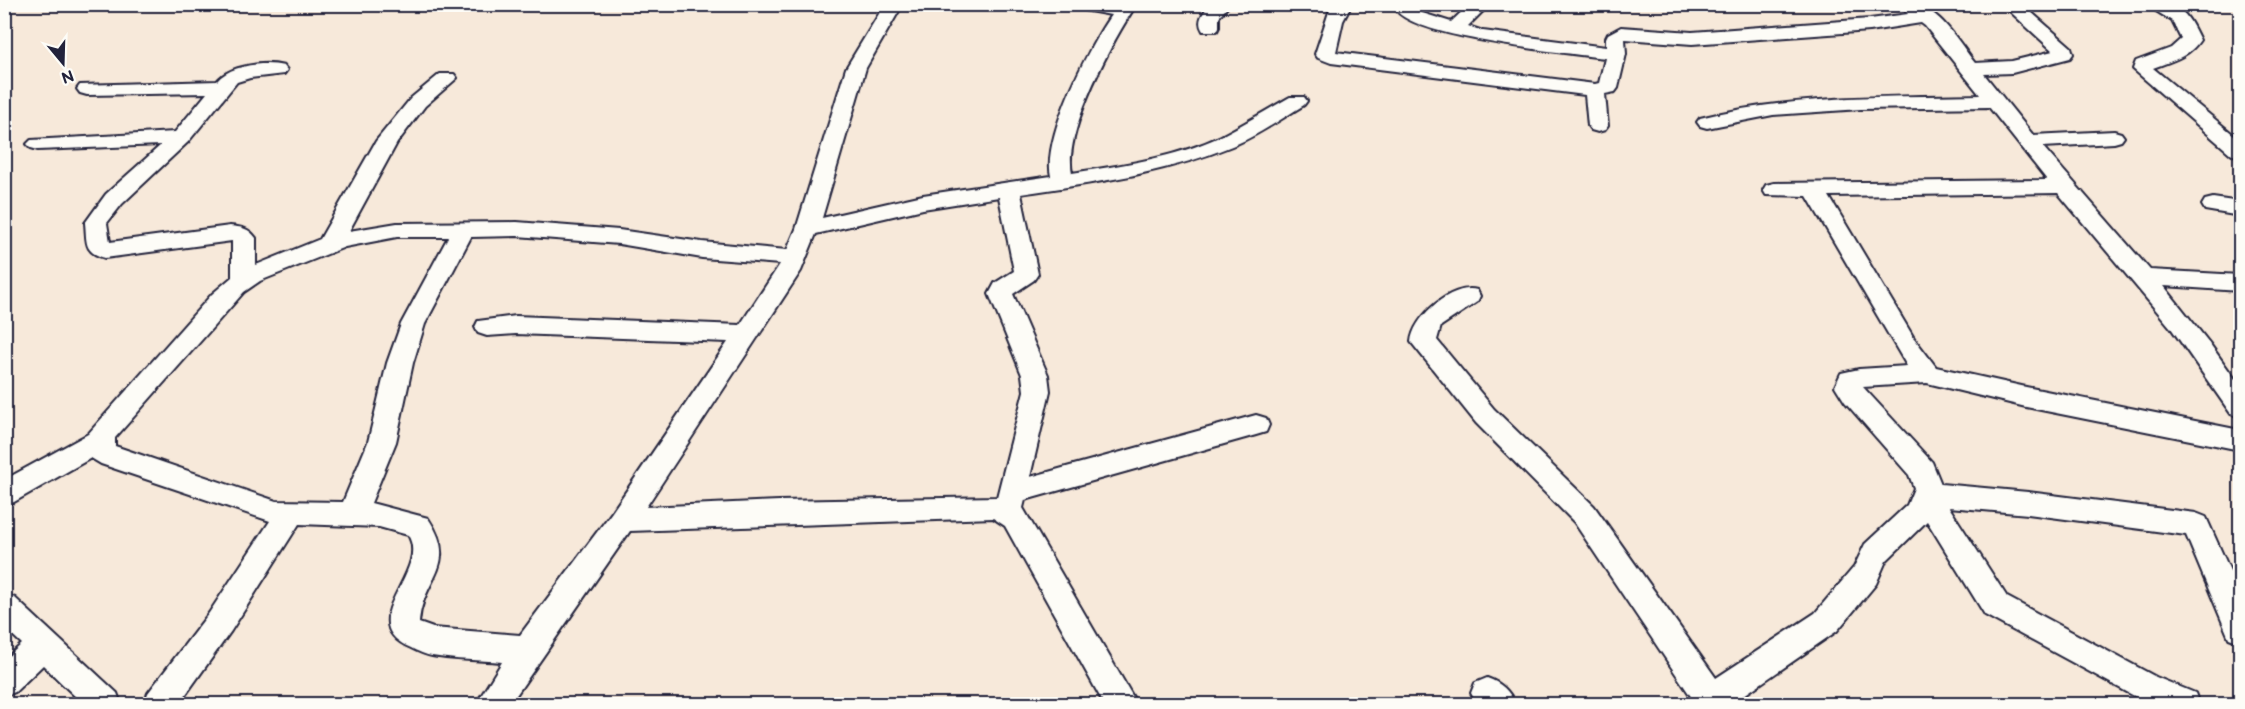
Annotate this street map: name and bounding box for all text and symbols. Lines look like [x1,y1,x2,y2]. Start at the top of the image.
north arrow [33,33,93,93]
text: N [59,65,76,87]

